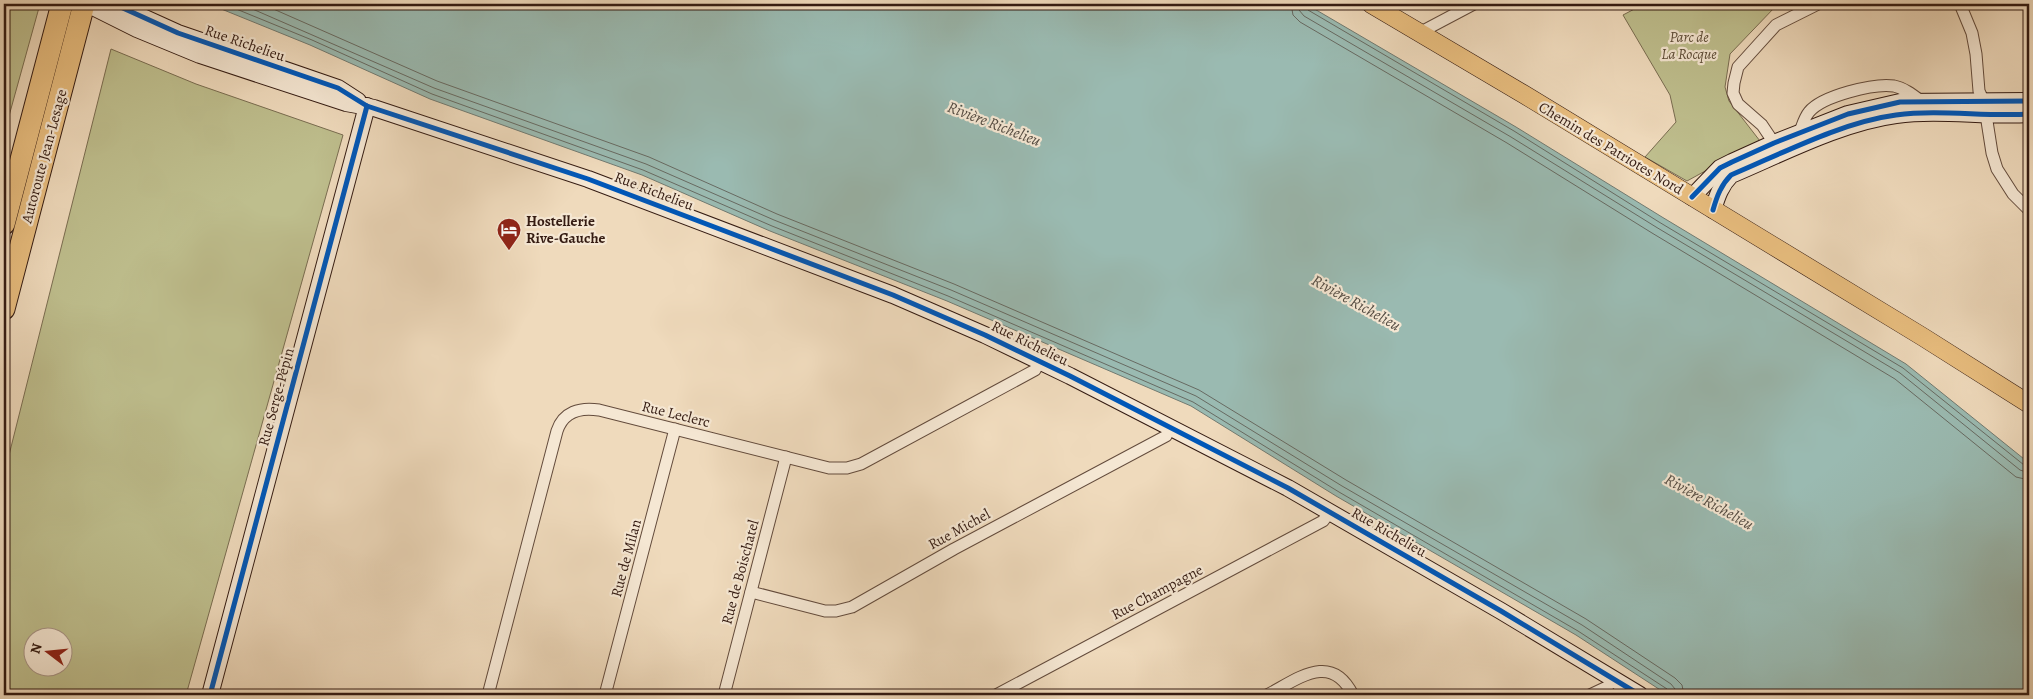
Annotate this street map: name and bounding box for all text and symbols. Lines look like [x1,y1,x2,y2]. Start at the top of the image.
street label: Rue Richelieu [202,20,289,66]
park label: Parc de La Rocque [1661,27,1717,64]
street label: Autoroute Jean-Lesage [16,87,72,226]
water label: Rivière Richelieu [944,96,1044,152]
street label: Chemin des Patriotes Nord [1535,97,1688,200]
street label: Rue Richelieu [611,167,697,216]
place label: Hostellerie Rive-Gauche [526,211,606,248]
hotel icon: Hostellerie Rive-Gauche [496,217,522,251]
water label: Rivière Richelieu [1308,270,1404,337]
street label: Rue Richelieu [988,316,1073,371]
street label: Rue Serge-Pépin [253,346,299,448]
street label: Rue Leclerc [640,396,712,432]
water label: Rivière Richelieu [1661,469,1757,536]
street label: Rue Richelieu [1348,502,1431,562]
street label: Rue Michel [924,504,994,554]
street label: Rue de Milan [606,517,646,599]
street label: Rue de Boischatel [716,517,764,627]
street label: Rue Champagne [1108,559,1206,624]
north arrow [22,626,72,676]
text: N [25,641,47,656]

